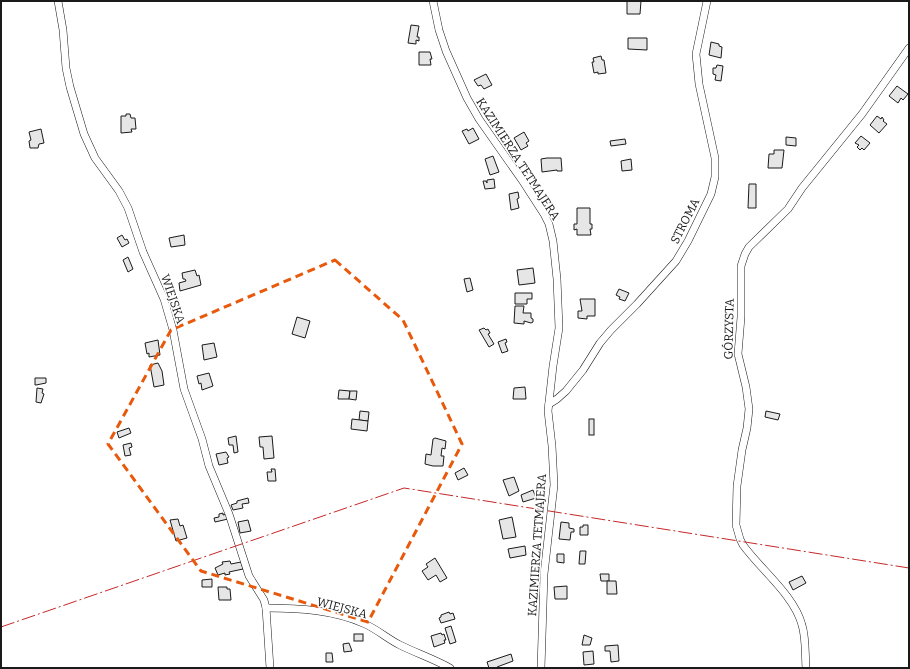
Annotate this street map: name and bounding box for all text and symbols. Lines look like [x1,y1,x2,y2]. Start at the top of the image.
street label: KAZIMIERZA TETMAJERA [473,95,563,223]
street label: STROMA [668,196,703,246]
street label: WIEJSKA [158,272,188,326]
street label: GÓRZYSTA [720,298,737,360]
street label: KAZIMIERZA TETMAJERA [525,473,549,617]
street label: WIEJSKA [315,595,369,622]

